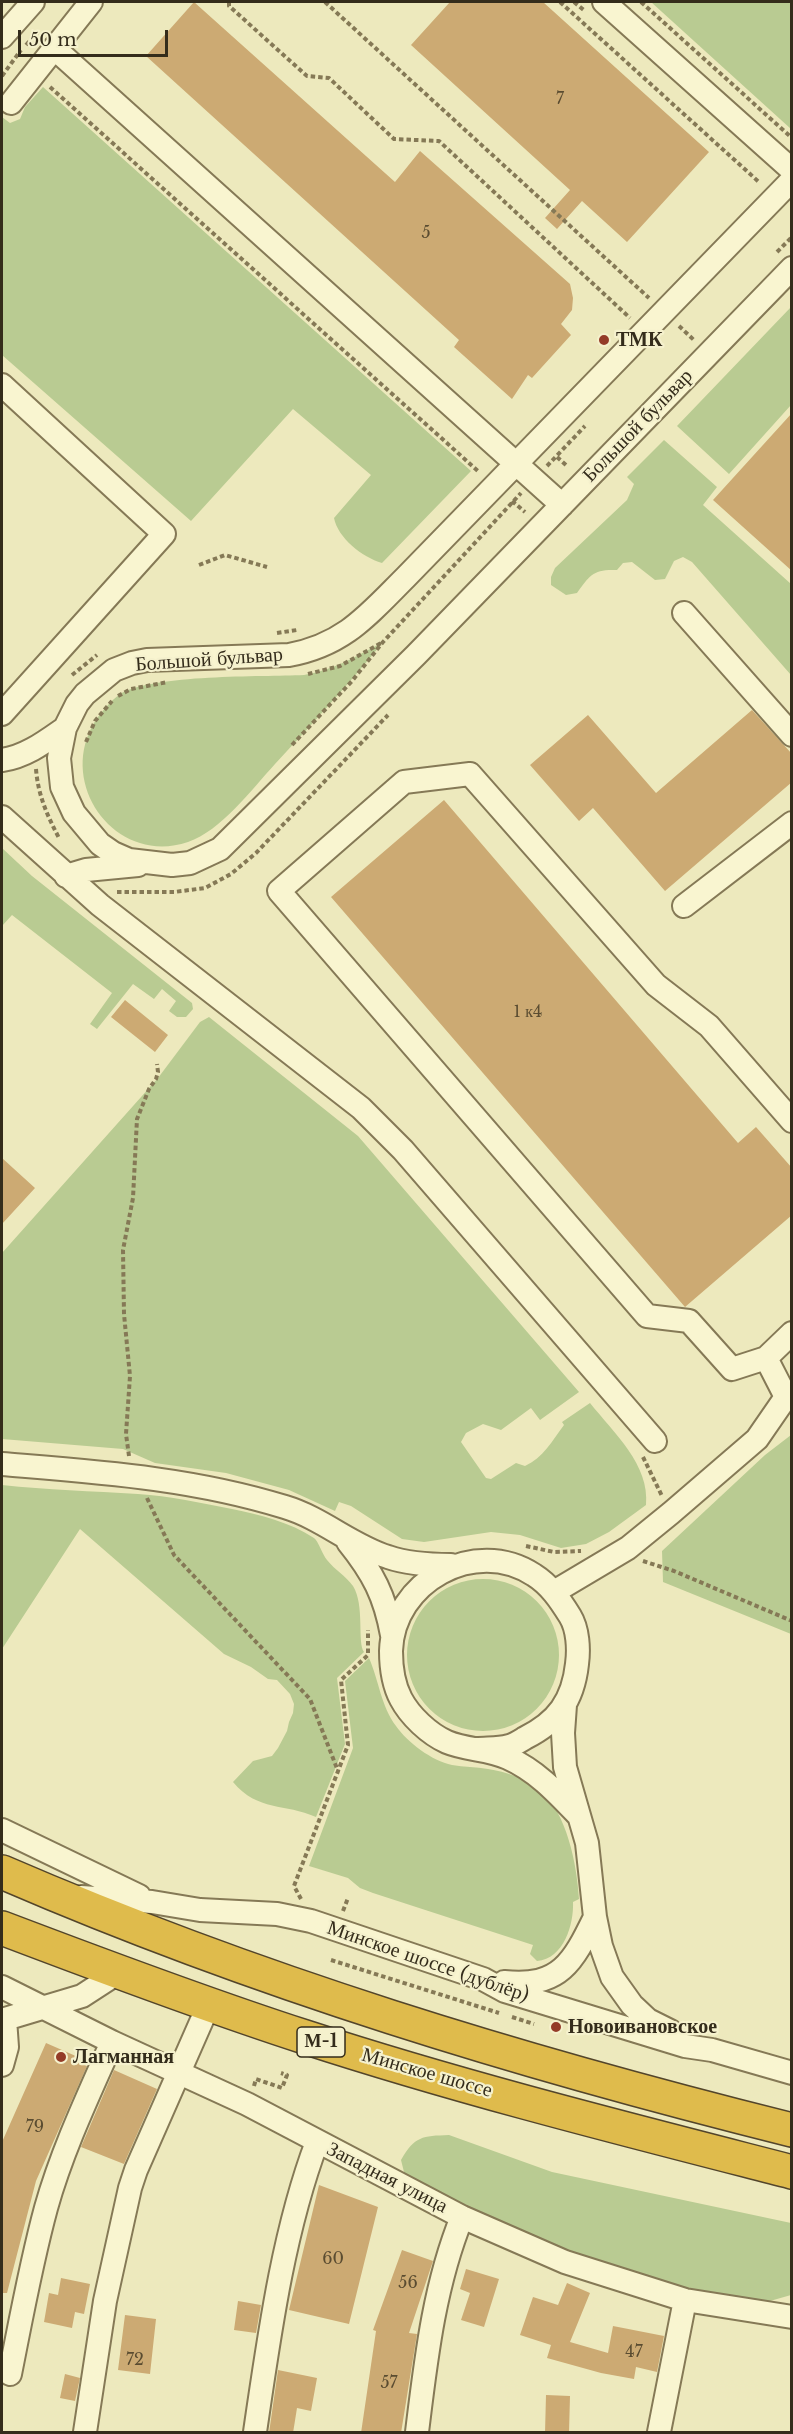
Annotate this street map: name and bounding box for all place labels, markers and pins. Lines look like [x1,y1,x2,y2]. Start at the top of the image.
place label: ТМК [616,328,662,352]
marker: ТМК [597,333,611,347]
place label: Новоивановское [568,2015,717,2039]
marker: Новоивановское [549,2020,563,2034]
place label: Лагманная [73,2045,174,2069]
marker: Лагманная [54,2050,68,2064]

